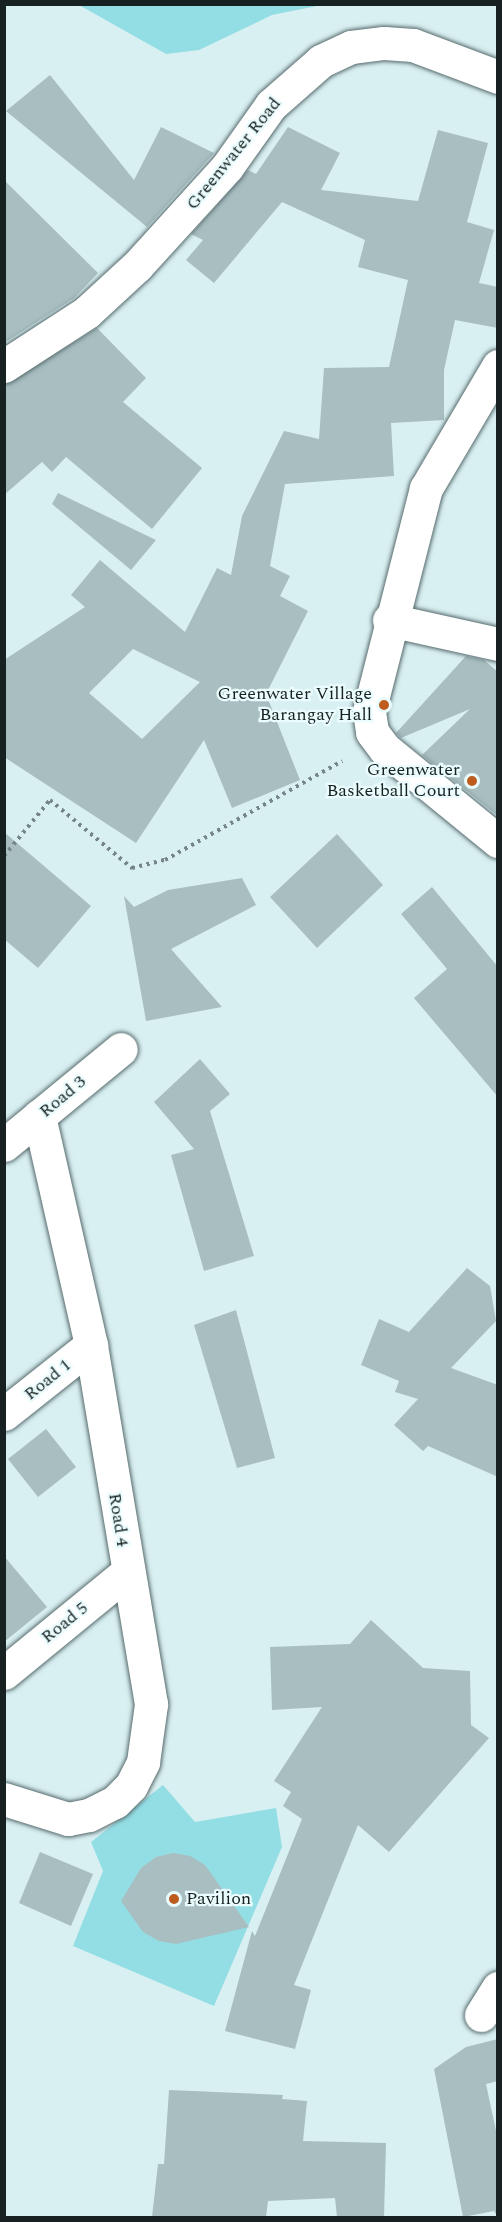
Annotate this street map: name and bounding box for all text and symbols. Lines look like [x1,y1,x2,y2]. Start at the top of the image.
street label: Greenwater Road [182,93,286,215]
place label: Greenwater Village Barangay Hall [218,684,372,726]
marker: Greenwater Village Barangay Hall [377,698,391,712]
place label: Greenwater Basketball Court [326,760,460,802]
marker: Greenwater Basketball Court [465,774,479,788]
street label: Road 3 [35,1071,91,1123]
street label: Road 1 [20,1355,76,1405]
street label: Road 4 [103,1492,133,1548]
street label: Road 5 [37,1598,93,1648]
place label: Pavilion [186,1888,251,1910]
marker: Pavilion [167,1892,181,1906]

